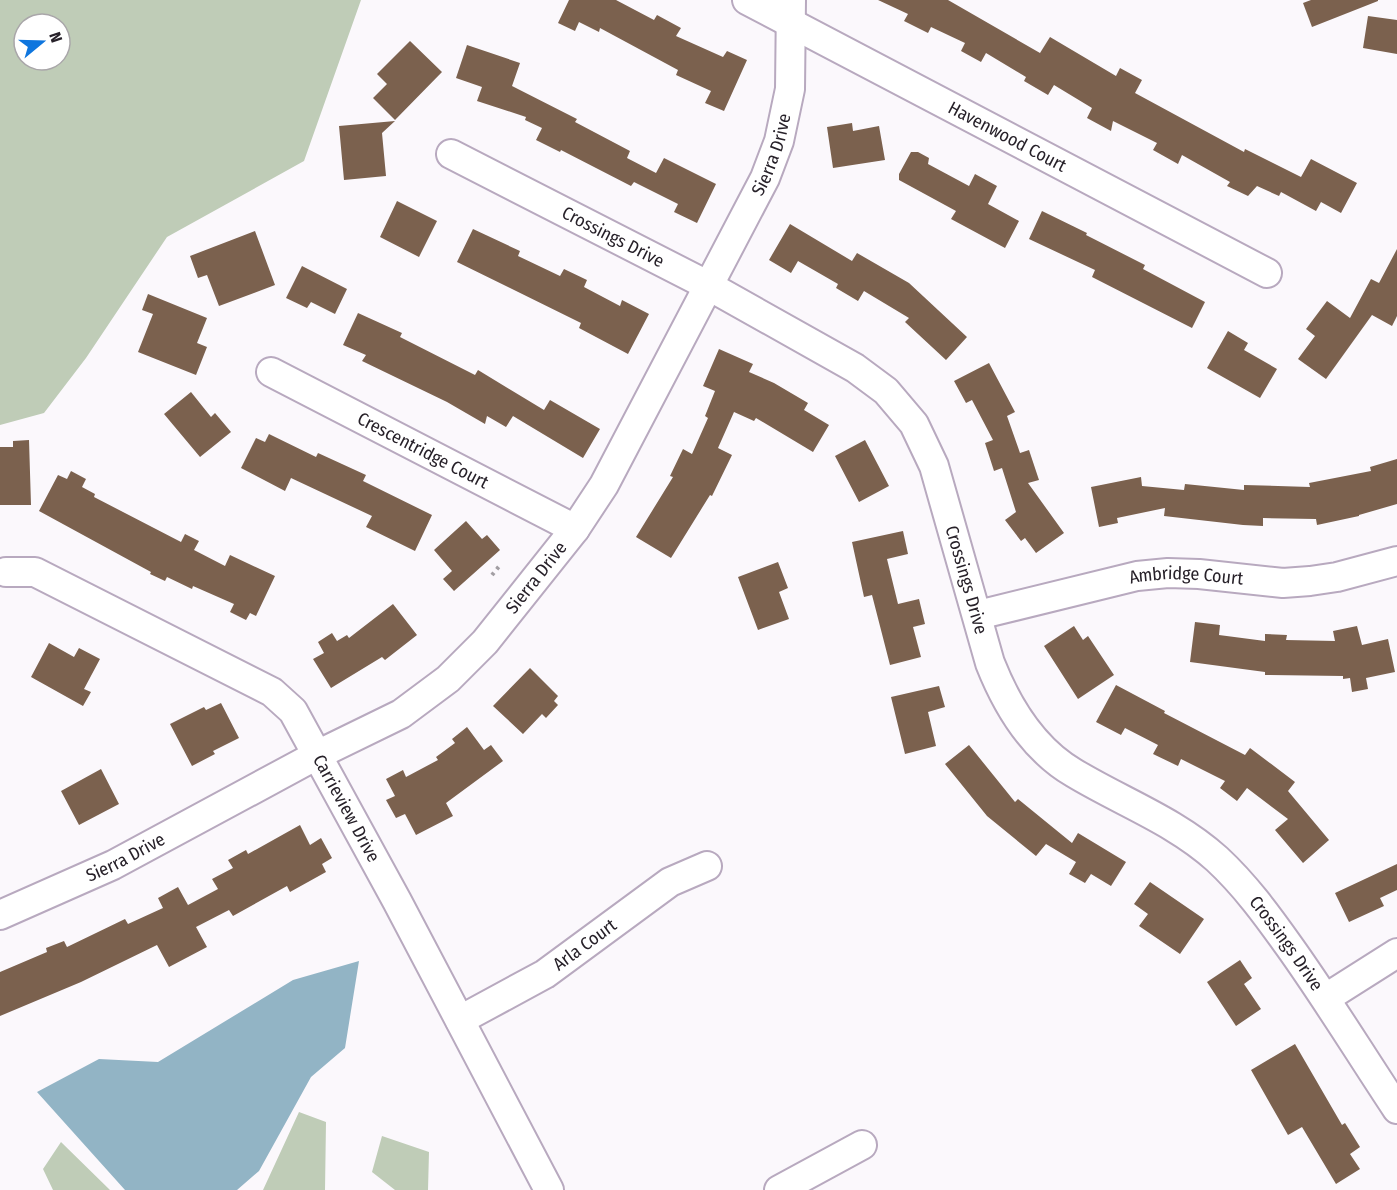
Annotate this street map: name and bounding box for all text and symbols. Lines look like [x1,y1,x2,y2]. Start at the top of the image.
north arrow [12,12,72,72]
text: N [45,30,66,45]
street label: Havenwood Court [944,97,1070,177]
street label: Sierra Drive [747,112,796,199]
street label: Crossings Drive [558,202,668,272]
street label: Crescentridge Court [354,408,492,493]
street label: Crossings Drive [940,523,992,637]
street label: Sierra Drive [501,537,572,618]
street label: Ambridge Court [1127,562,1244,590]
street label: Carrieview Drive [308,751,385,866]
street label: Sierra Drive [83,828,169,887]
street label: Crossings Drive [1245,891,1328,995]
street label: Arla Court [549,914,621,975]

